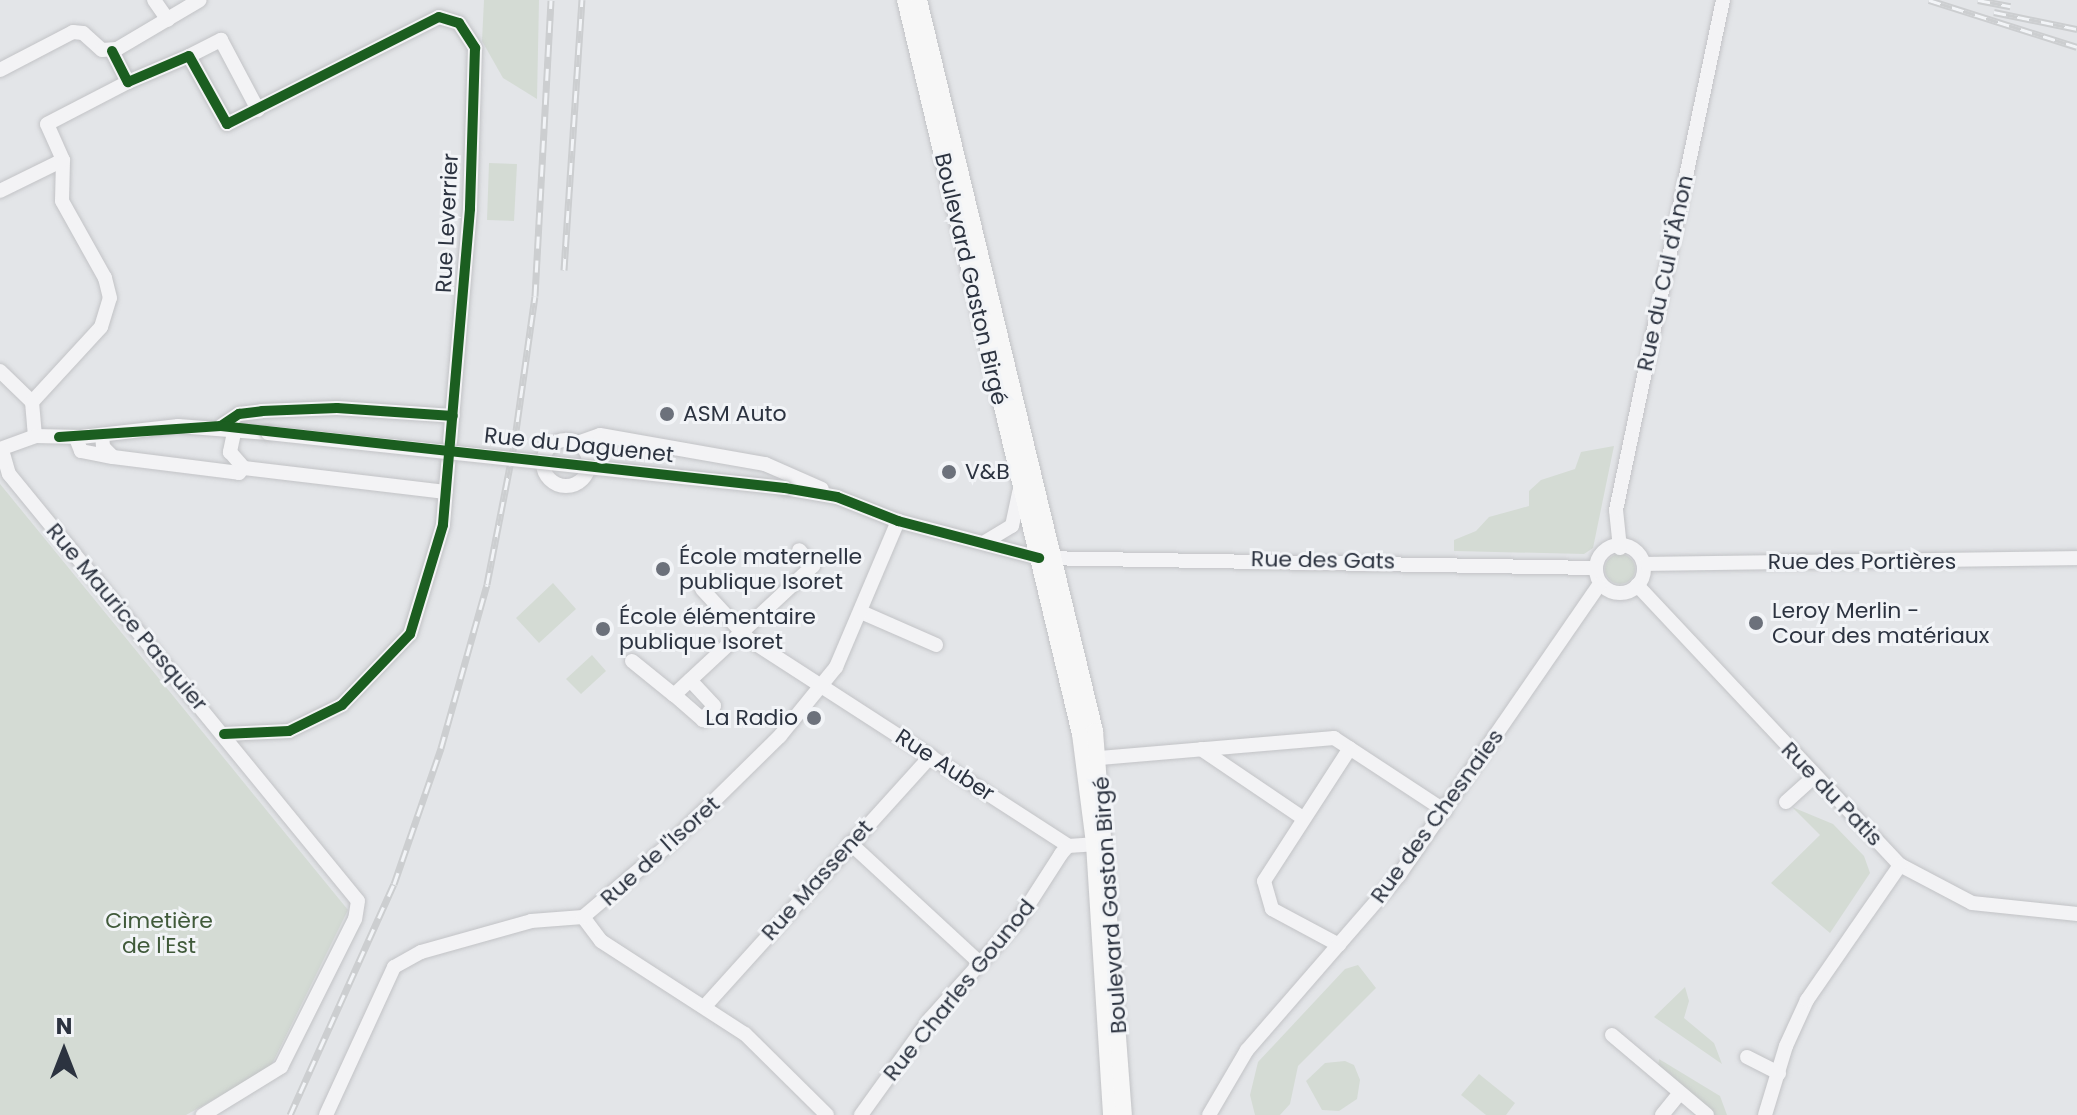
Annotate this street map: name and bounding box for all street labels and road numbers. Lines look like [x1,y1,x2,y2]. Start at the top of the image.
street label: Boulevard Gaston Birgé [929,150,1013,408]
street label: Rue Leverrier [430,153,464,293]
street label: Rue du Cul d'Ânon [1631,173,1699,373]
street label: Rue du Daguenet [483,422,675,468]
street label: Rue Maurice Pasquier [41,518,213,716]
street label: Rue des Gats [1251,546,1395,574]
street label: Rue des Portières [1768,549,1956,575]
street label: Rue Auber [891,723,999,807]
street label: Rue des Chesnaies [1365,724,1509,908]
street label: Rue du Patis [1776,737,1888,851]
street label: Boulevard Gaston Birgé [1088,775,1132,1035]
street label: Rue de l'Isoret [595,791,725,911]
street label: Rue Massenet [756,814,878,946]
street label: Rue Charles Gounod [878,894,1040,1086]

